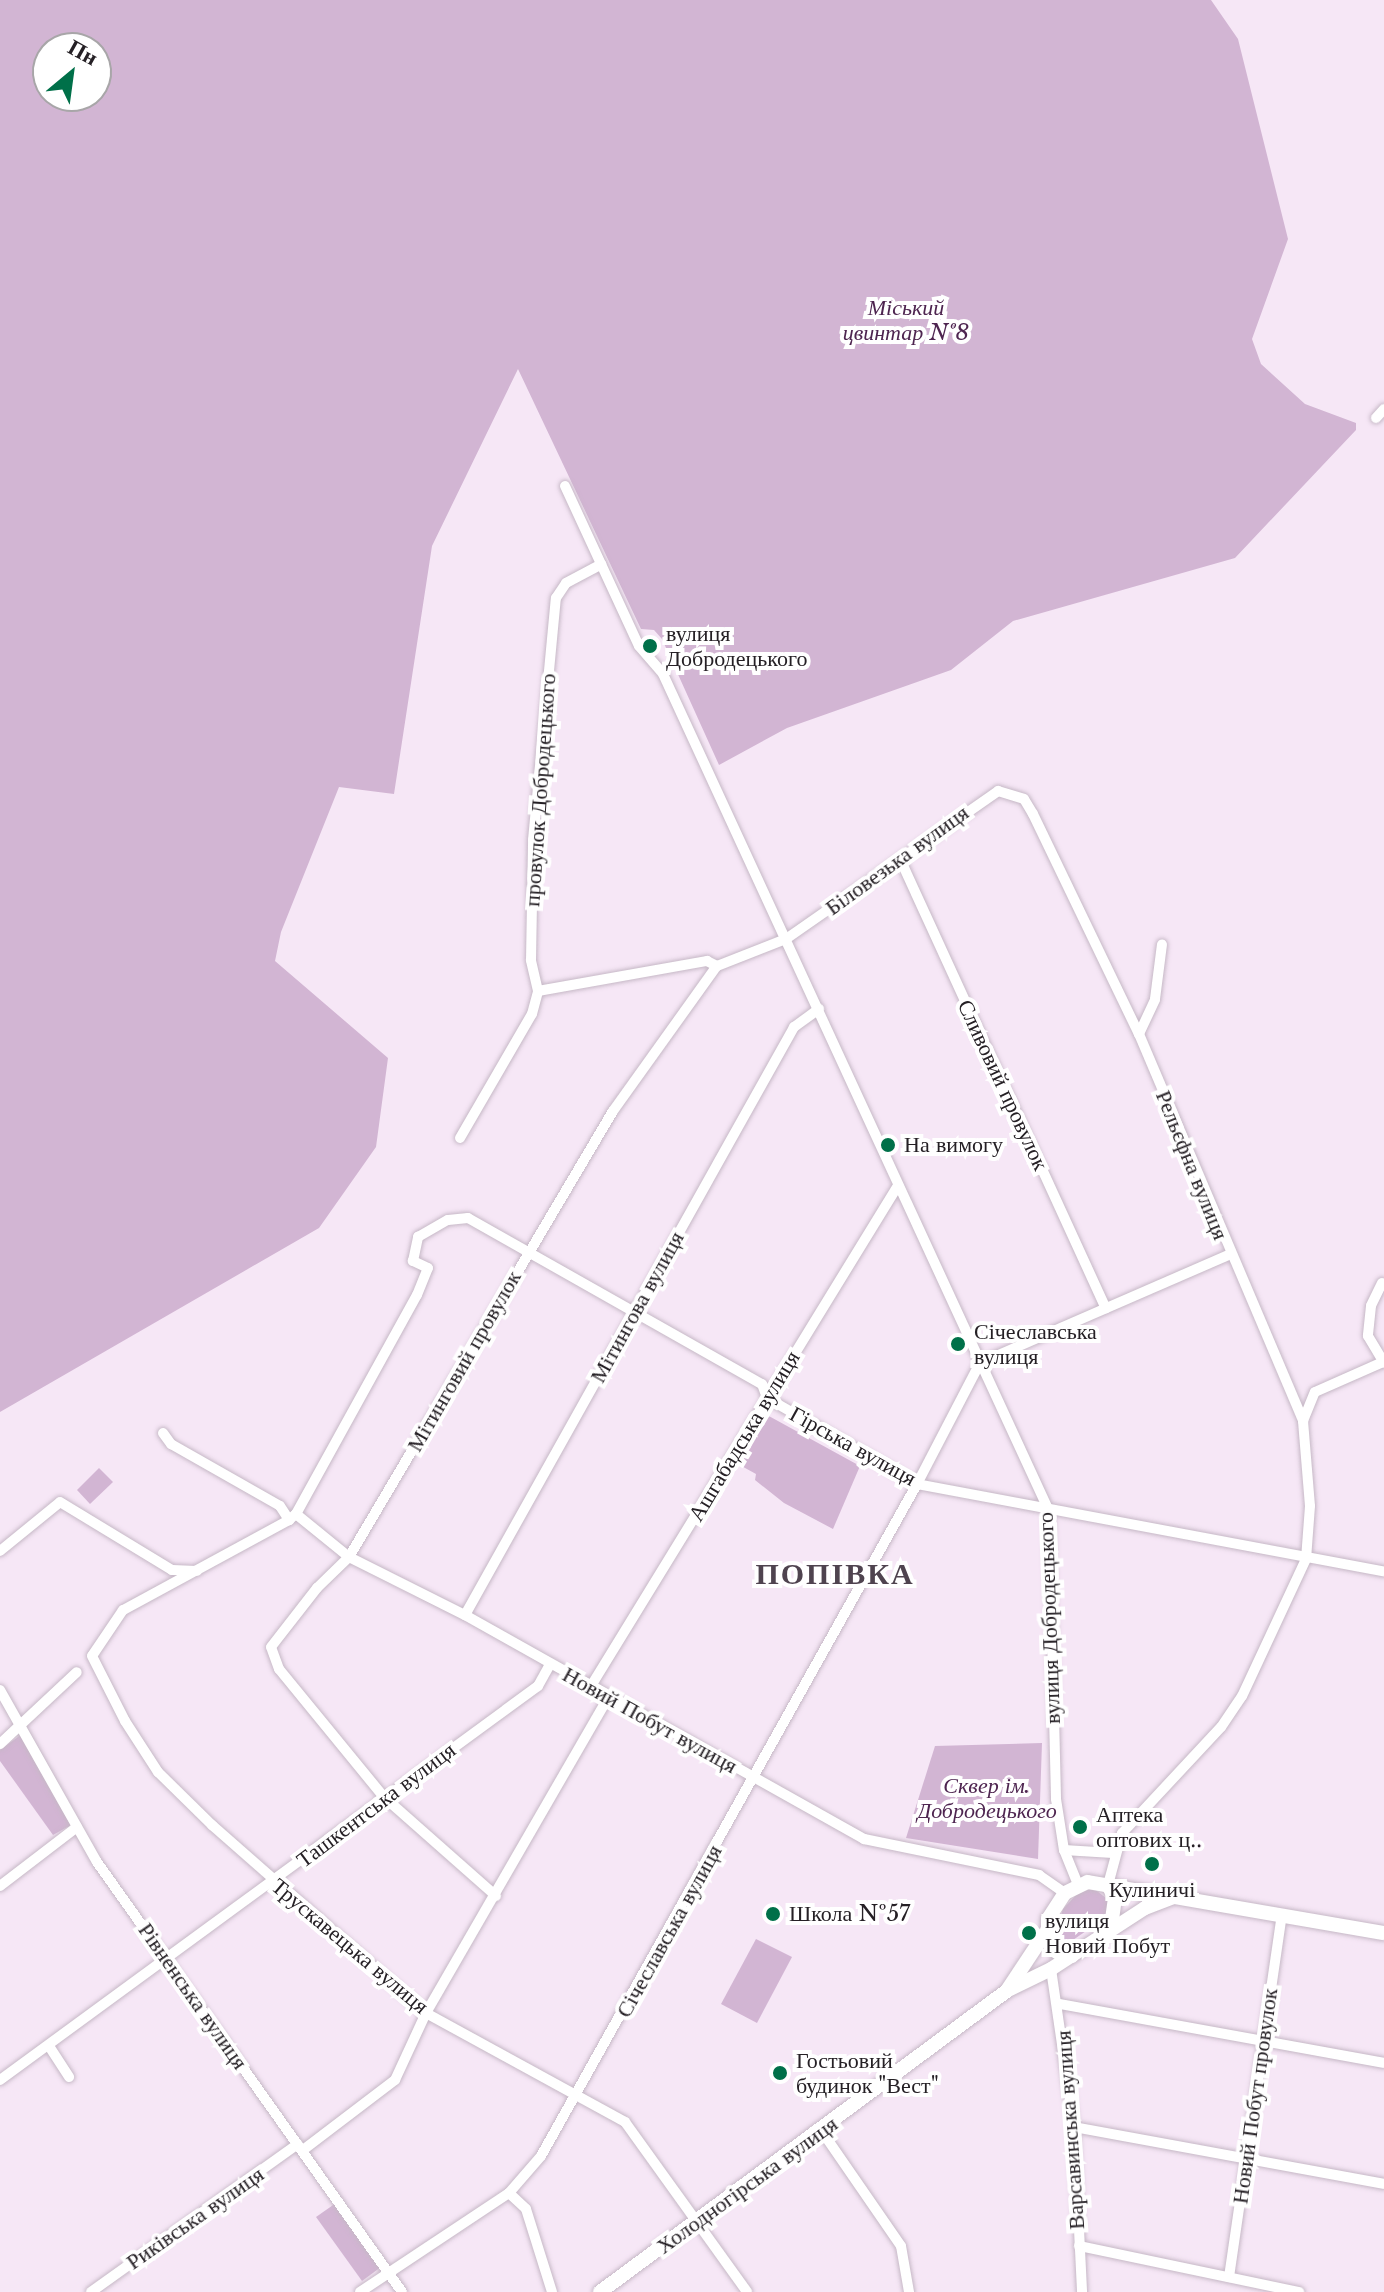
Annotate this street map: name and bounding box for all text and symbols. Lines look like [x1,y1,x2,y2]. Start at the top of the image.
north arrow [32,32,112,112]
text: Пн [63,33,102,71]
park label: Міський цвинтар №8 [843,294,969,346]
place label: вулиця Добродецького [666,620,807,672]
marker: вулиця Добродецького [641,637,659,655]
street label: провулок Добродецького [519,672,561,908]
street label: Біловезька вулиця [820,799,974,921]
street label: Сливовий провулок [952,996,1054,1174]
street label: Рельєфна вулиця [1150,1087,1234,1243]
place label: На вимогу [904,1132,1003,1158]
marker: На вимогу [879,1136,897,1154]
street label: Мітингова вулиця [585,1227,689,1387]
street label: Мітинговий провулок [401,1266,527,1456]
place label: Січеславська вулиця [974,1318,1097,1370]
marker: Січеславська вулиця [949,1335,967,1353]
street label: Ашгабадська вулиця [683,1346,805,1526]
street label: Гірська вулиця [785,1400,921,1492]
street label: вулиця Добродецького [1032,1512,1066,1724]
district label: ПОПІВКА [755,1556,915,1592]
street label: Новий Побут вулиця [558,1661,742,1779]
street label: Ташкентська вулиця [292,1737,460,1873]
park label: Сквер ім. Добродецького [917,1772,1057,1824]
place label: Аптека оптових ц‥ [1096,1801,1202,1852]
marker: Аптека оптових ц‥ [1071,1818,1089,1836]
street label: Січеславська вулиця [611,1840,727,2022]
marker: Кулиничі [1143,1855,1161,1873]
street label: Трускавецька вулиця [266,1873,434,2019]
place label: Кулиничі [1109,1877,1195,1903]
place label: Школа №57 [789,1901,910,1927]
marker: Школа №57 [764,1905,782,1923]
place label: вулиця Новий Побут [1045,1907,1170,1958]
street label: Рівненська вулиця [133,1918,253,2074]
marker: вулиця Новий Побут [1020,1924,1038,1942]
street label: Новий Побут провулок [1227,1987,1283,2205]
street label: Варсавинська вулиця [1050,2029,1090,2231]
place label: Гостьовий будинок "Вест" [796,2047,939,2098]
marker: Гостьовий будинок "Вест" [771,2064,789,2082]
street label: Холодногірська вулиця [651,2110,843,2260]
street label: Риківська вулиця [121,2161,269,2275]

